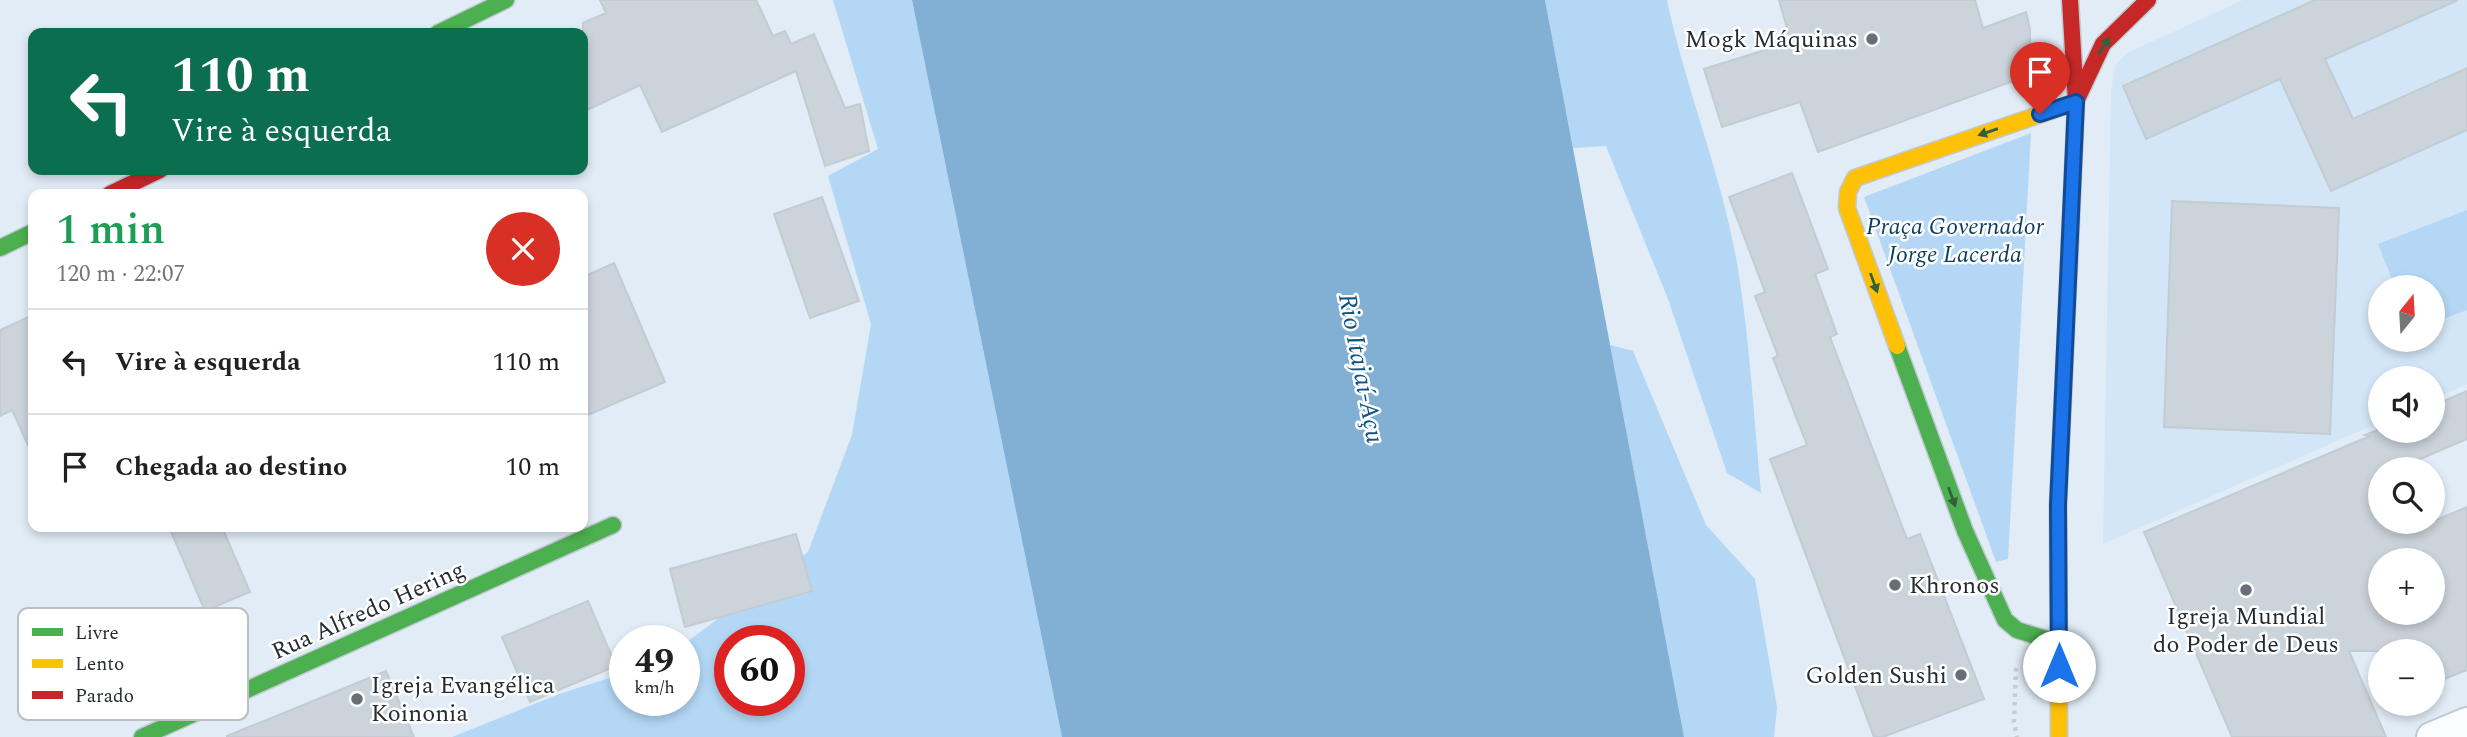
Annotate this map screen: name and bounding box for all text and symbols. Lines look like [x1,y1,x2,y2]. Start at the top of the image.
place label: Mogk Máquinas [1685,22,1858,58]
marker: Mogk Máquinas [1864,31,1880,47]
one-way arrow [2097,36,2110,55]
text: 110 m [171,39,310,114]
pin [2010,42,2070,114]
icon: arrive [2021,53,2059,91]
icon: left [56,56,147,147]
text: Vire à esquerda [171,107,391,156]
one-way arrow [1977,127,1998,138]
text: 1 min [56,199,165,262]
park label: Praça Governador Jorge Lacerda [1866,209,2045,273]
button: close [486,212,560,286]
text: 120 m · 22:07 [56,257,185,292]
one-way arrow [1869,273,1880,294]
north arrow [2368,275,2445,352]
map controls [2368,275,2445,716]
water label: Rio Itajaí-Açu [1327,290,1395,447]
text: Vire à esquerda [115,342,301,382]
text: 110 m [492,342,560,382]
icon: left [56,343,94,381]
button: sound [2368,366,2445,443]
text: Chegada ao destino [115,447,347,487]
text: 10 m [505,447,560,487]
icon: arrive [56,448,94,486]
button: search [2368,457,2445,534]
one-way arrow [1947,486,1958,507]
button: + [2368,548,2445,625]
street label: Rua Alfredo Hering [266,552,471,670]
place label: Khronos [1909,568,2000,604]
marker: Khronos [1887,577,1903,593]
marker: Igreja Mundial do Poder de Deus [2238,582,2254,598]
place label: Igreja Mundial do Poder de Deus [2153,599,2339,663]
legend [18,608,248,720]
text: Livre [75,619,119,648]
speed limit sign: 60 [714,625,805,716]
position arrow [2022,629,2096,703]
text: 49 [635,635,674,688]
button: − [2368,639,2445,716]
text: Lento [75,650,124,679]
place label: Golden Sushi [1806,658,1947,694]
marker: Golden Sushi [1953,667,1969,683]
place label: Igreja Evangélica Koinonia [371,668,555,732]
text: km/h [634,674,675,701]
text: Parado [75,682,134,711]
marker: Igreja Evangélica Koinonia [349,691,365,707]

